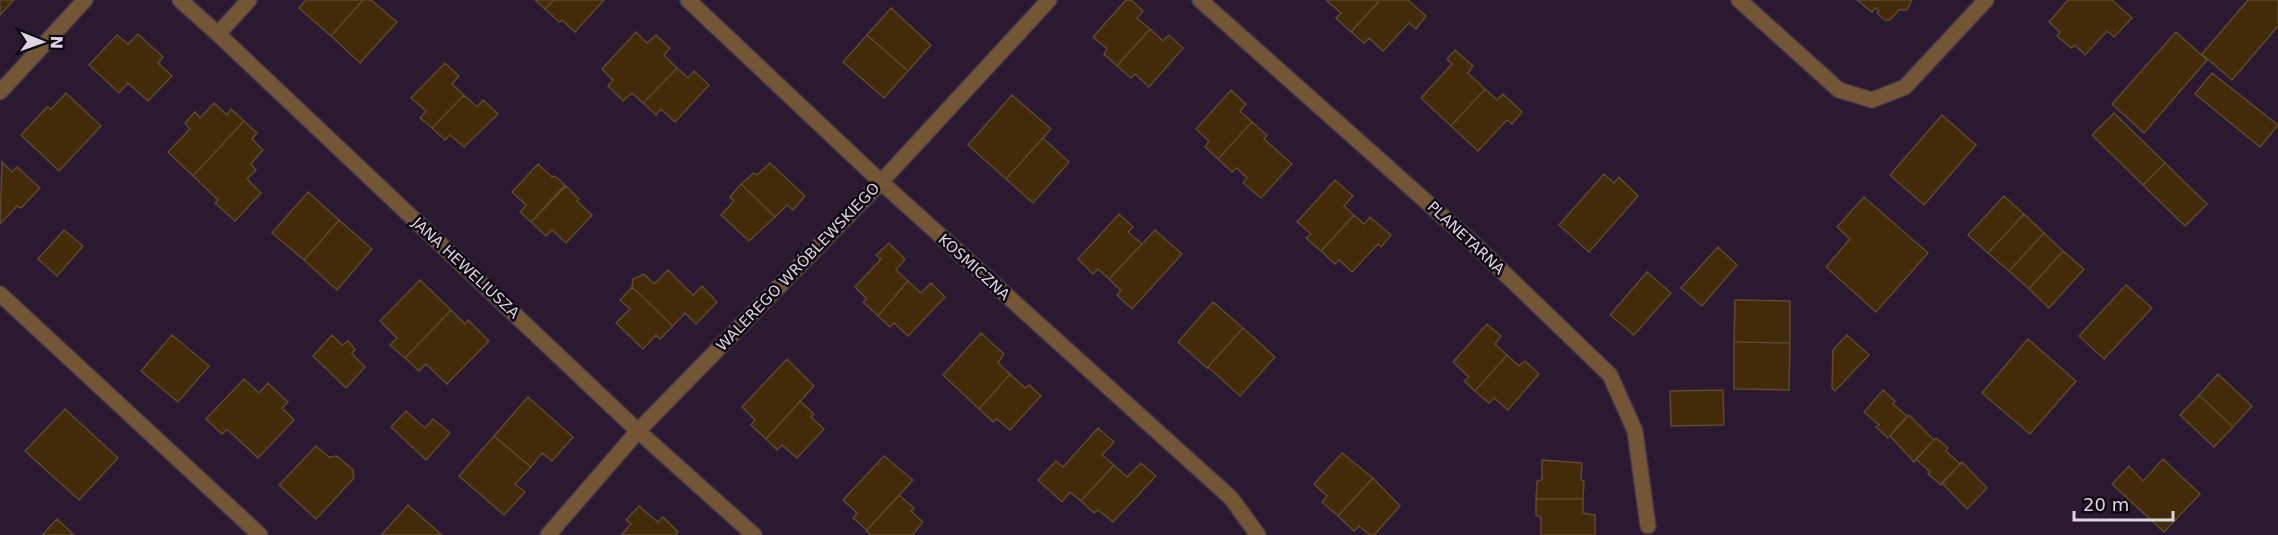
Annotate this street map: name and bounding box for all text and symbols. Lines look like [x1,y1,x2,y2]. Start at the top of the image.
north arrow [12,12,72,72]
text: N [47,35,66,49]
street label: WALEREGO WRÓBLEWSKIEGO [712,178,883,355]
street label: PLANETARNA [1424,198,1509,279]
street label: JANA HEWELIUSZA [408,213,524,323]
street label: KOSMICZNA [935,230,1014,304]
scale bar [2074,484,2173,522]
text: 20 m [2083,494,2129,515]

